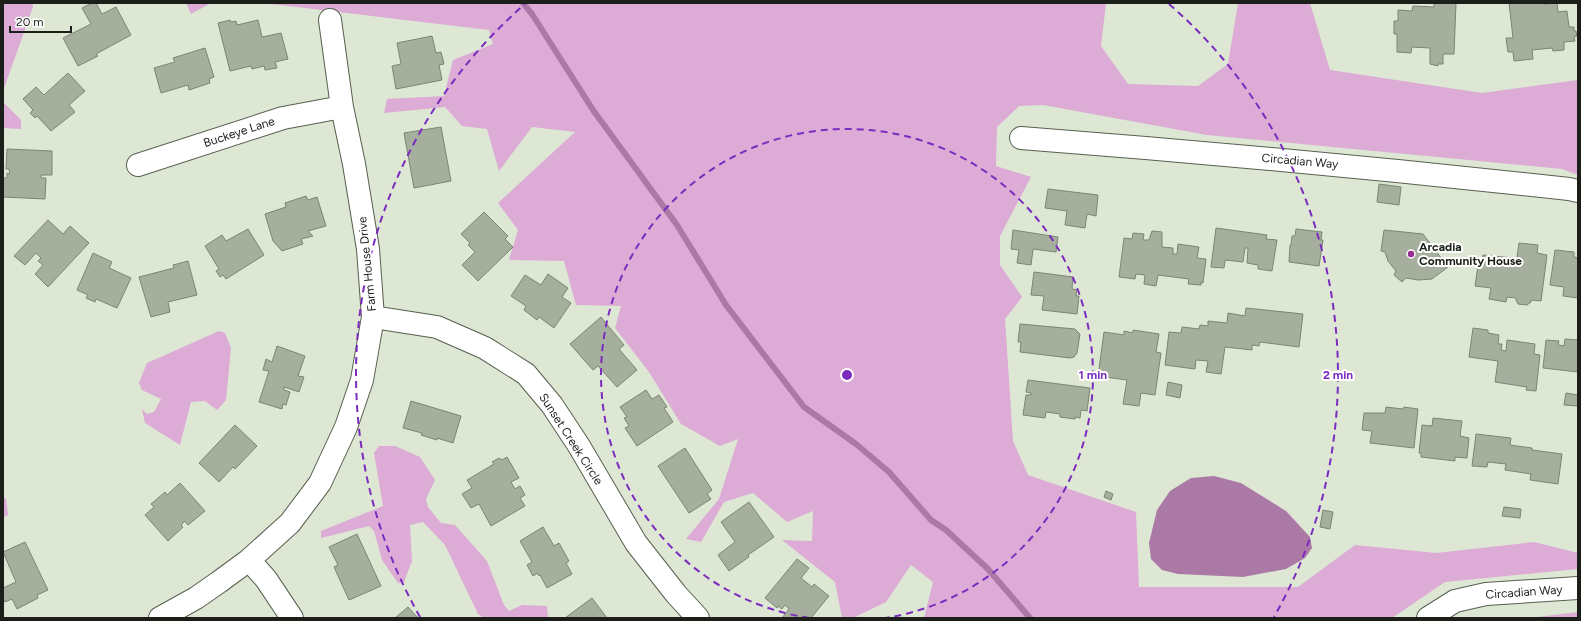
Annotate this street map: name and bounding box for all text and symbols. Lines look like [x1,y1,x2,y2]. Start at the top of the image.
scale bar [10,8,71,34]
text: 20 m [16,15,44,29]
street label: Buckeye Lane [202,114,277,150]
street label: Circadian Way [1261,151,1340,171]
street label: Farm House Drive [355,215,379,312]
place label: Arcadia Community House [1419,240,1522,268]
marker: Arcadia Community House [1406,249,1416,259]
centre of rings [840,368,854,382]
text: 1 min [1079,368,1107,382]
text: 2 min [1323,368,1353,382]
street label: Sunset Creek Circle [536,391,606,488]
street label: Circadian Way [1485,582,1564,602]

